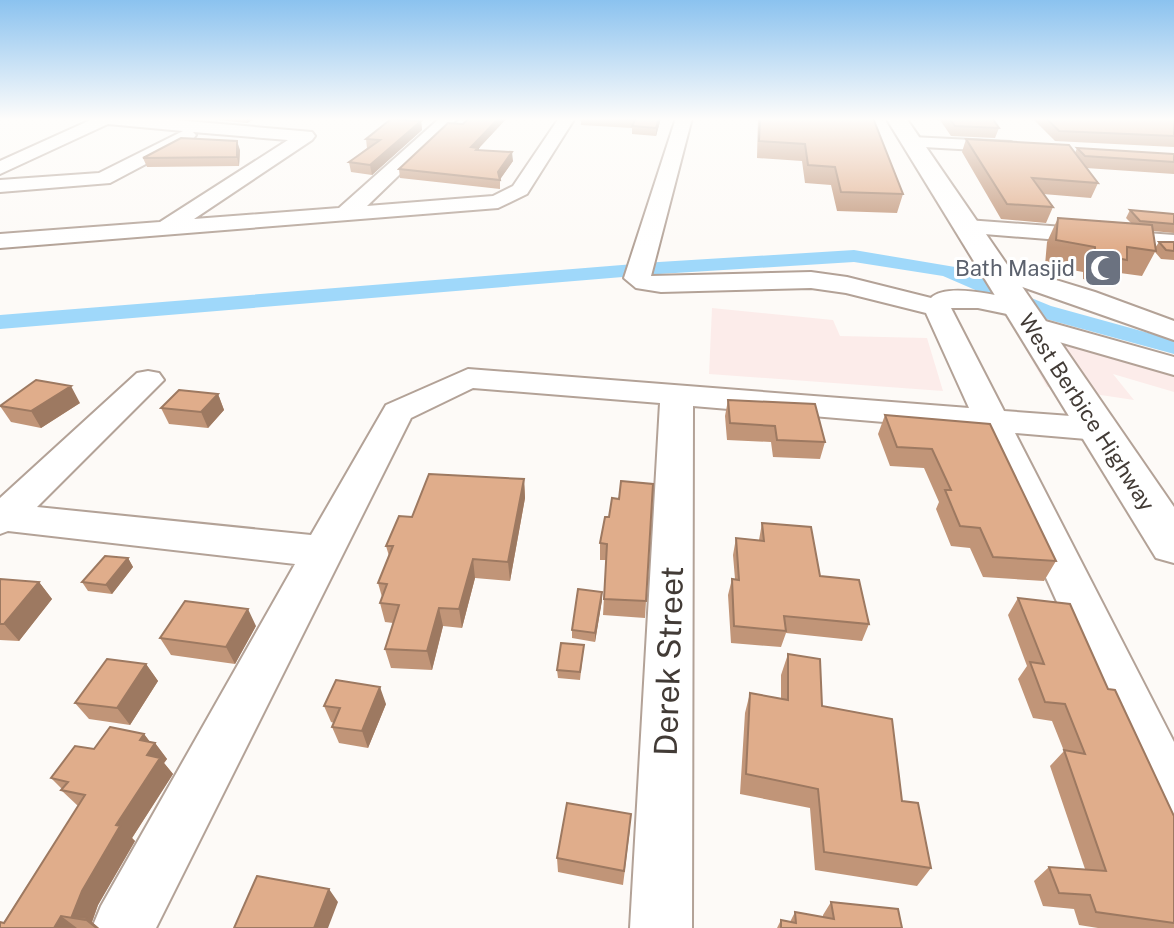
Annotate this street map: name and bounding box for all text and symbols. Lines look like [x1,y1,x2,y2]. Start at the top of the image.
mosque icon: Bath Masjid [1082,247,1124,289]
place label: Bath Masjid [955,255,1075,281]
street label: West Berbice Highway [1013,309,1161,516]
street label: Derek Street [647,565,690,757]

